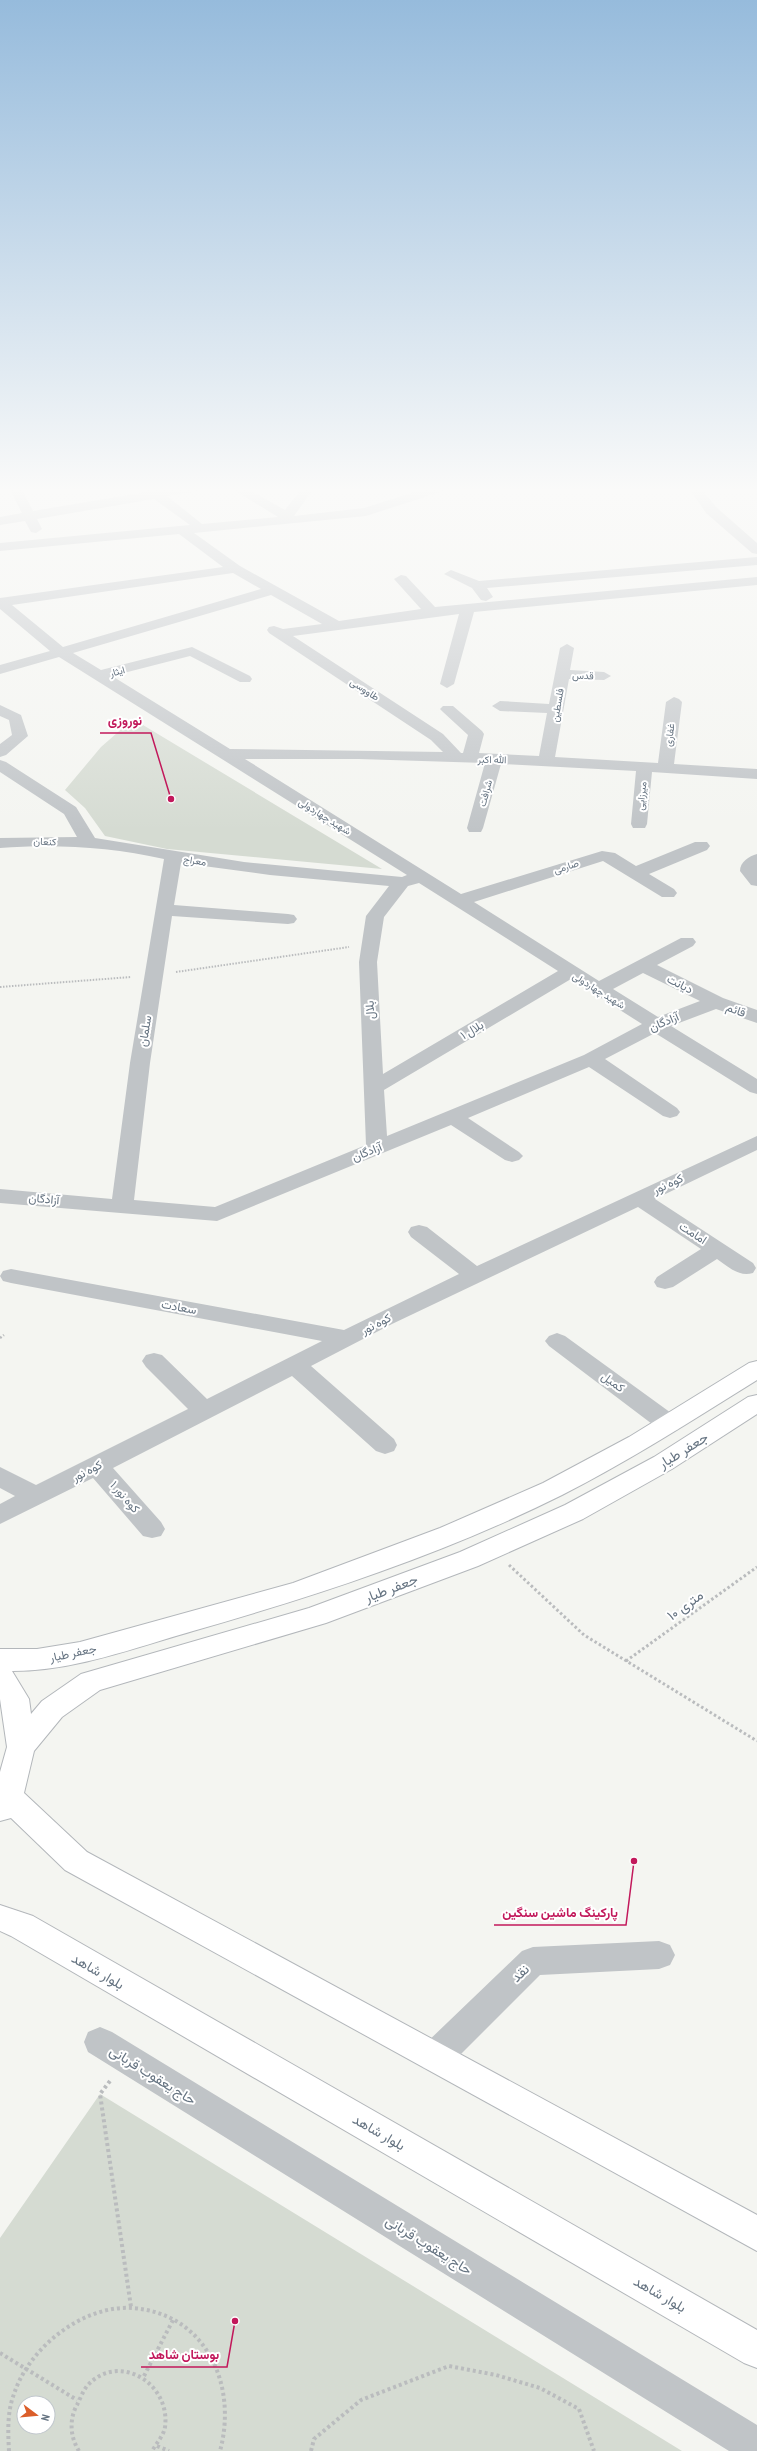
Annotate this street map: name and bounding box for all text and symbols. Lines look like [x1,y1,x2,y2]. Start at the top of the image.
street label: ایثار [107,663,126,680]
street label: قدس [572,668,595,683]
street label: طاووسی [348,675,382,704]
street label: فلسطین [548,687,567,723]
callout: نوروزی [100,708,151,733]
text: نوروزی [108,712,142,729]
street label: غفاری [662,723,677,747]
street label: الله اکبر [476,753,507,766]
street label: شرافت [476,778,495,808]
street label: میرزایی [634,781,649,811]
street label: شهید چهاردولی [296,795,353,839]
street label: کنعان [33,834,57,849]
street label: معراج [182,852,207,869]
street label: صارمی [552,856,580,877]
street label: شهید چهاردولی [570,969,627,1013]
street label: دیانت [665,971,696,997]
street label: قائم [724,999,748,1021]
street label: بلال [362,1000,378,1020]
street label: آزادگان [647,1008,683,1035]
street label: سلمان [135,1014,154,1048]
street label: بلال ۱ [457,1017,487,1043]
street label: آزادگان [350,1138,386,1165]
street label: کوه نور [649,1170,686,1198]
street label: آزادگان [28,1190,61,1208]
street label: امامت [677,1218,710,1247]
street label: سعادت [160,1296,198,1317]
street label: کوه نور [357,1310,394,1339]
street label: کمیل [598,1368,628,1396]
street label: جعفر طیار [654,1428,711,1473]
street label: کوه نور [68,1457,105,1486]
street label: کوه نور ۱ [107,1478,143,1516]
street label: جعفر طیار [361,1570,420,1607]
street label: ۱۰ متری [663,1586,707,1624]
street label: جعفر طیار [47,1640,98,1666]
callout: پارکینگ ماشین سنگین [494,1900,626,1925]
text: پارکینگ ماشین سنگین [502,1904,618,1922]
street label: بلوار شاهد [69,1949,127,1993]
street label: نقد [507,1960,533,1986]
street label: حاج یعقوب قربانی [105,2041,200,2110]
street label: بلوار شاهد [350,2110,408,2154]
street label: حاج یعقوب قربانی [381,2211,476,2280]
street label: بلوار شاهد [631,2272,689,2316]
callout: بوستان شاهد [141,2342,227,2367]
text: بوستان شاهد [149,2346,219,2363]
north arrow [16,2395,56,2435]
text: N [38,2413,53,2423]

